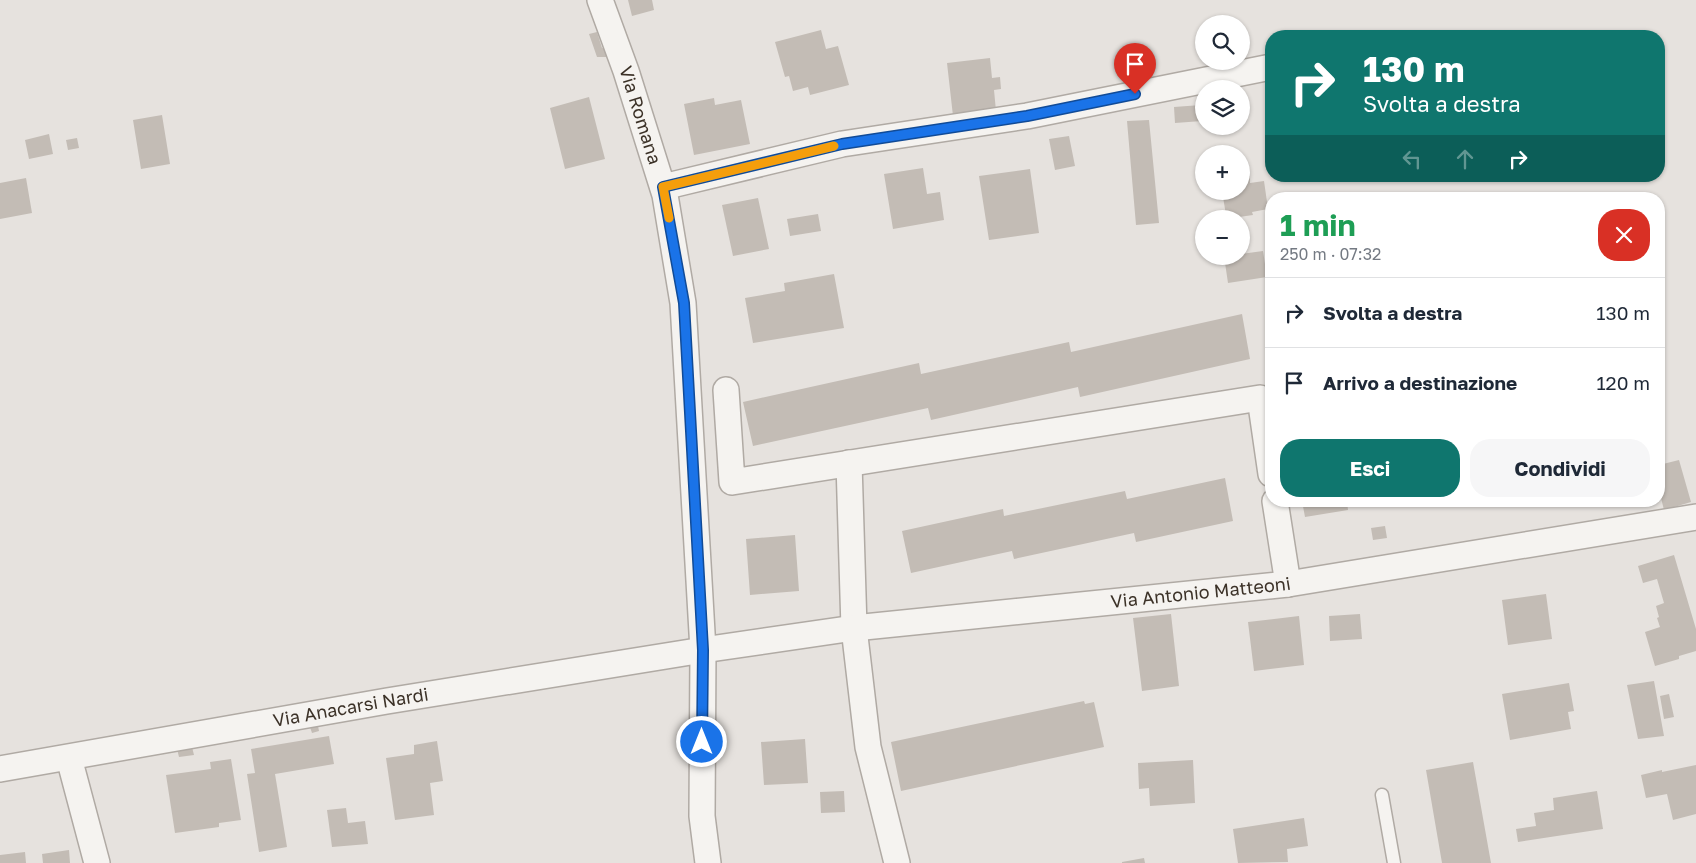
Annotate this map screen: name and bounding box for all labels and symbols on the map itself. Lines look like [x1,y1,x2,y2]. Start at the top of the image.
pin [1114,43,1156,94]
street label: Via Romana [615,63,667,167]
street label: Via Antonio Matteoni [1110,572,1292,612]
street label: Via Anacarsi Nardi [271,682,430,731]
position arrow [675,715,727,767]

